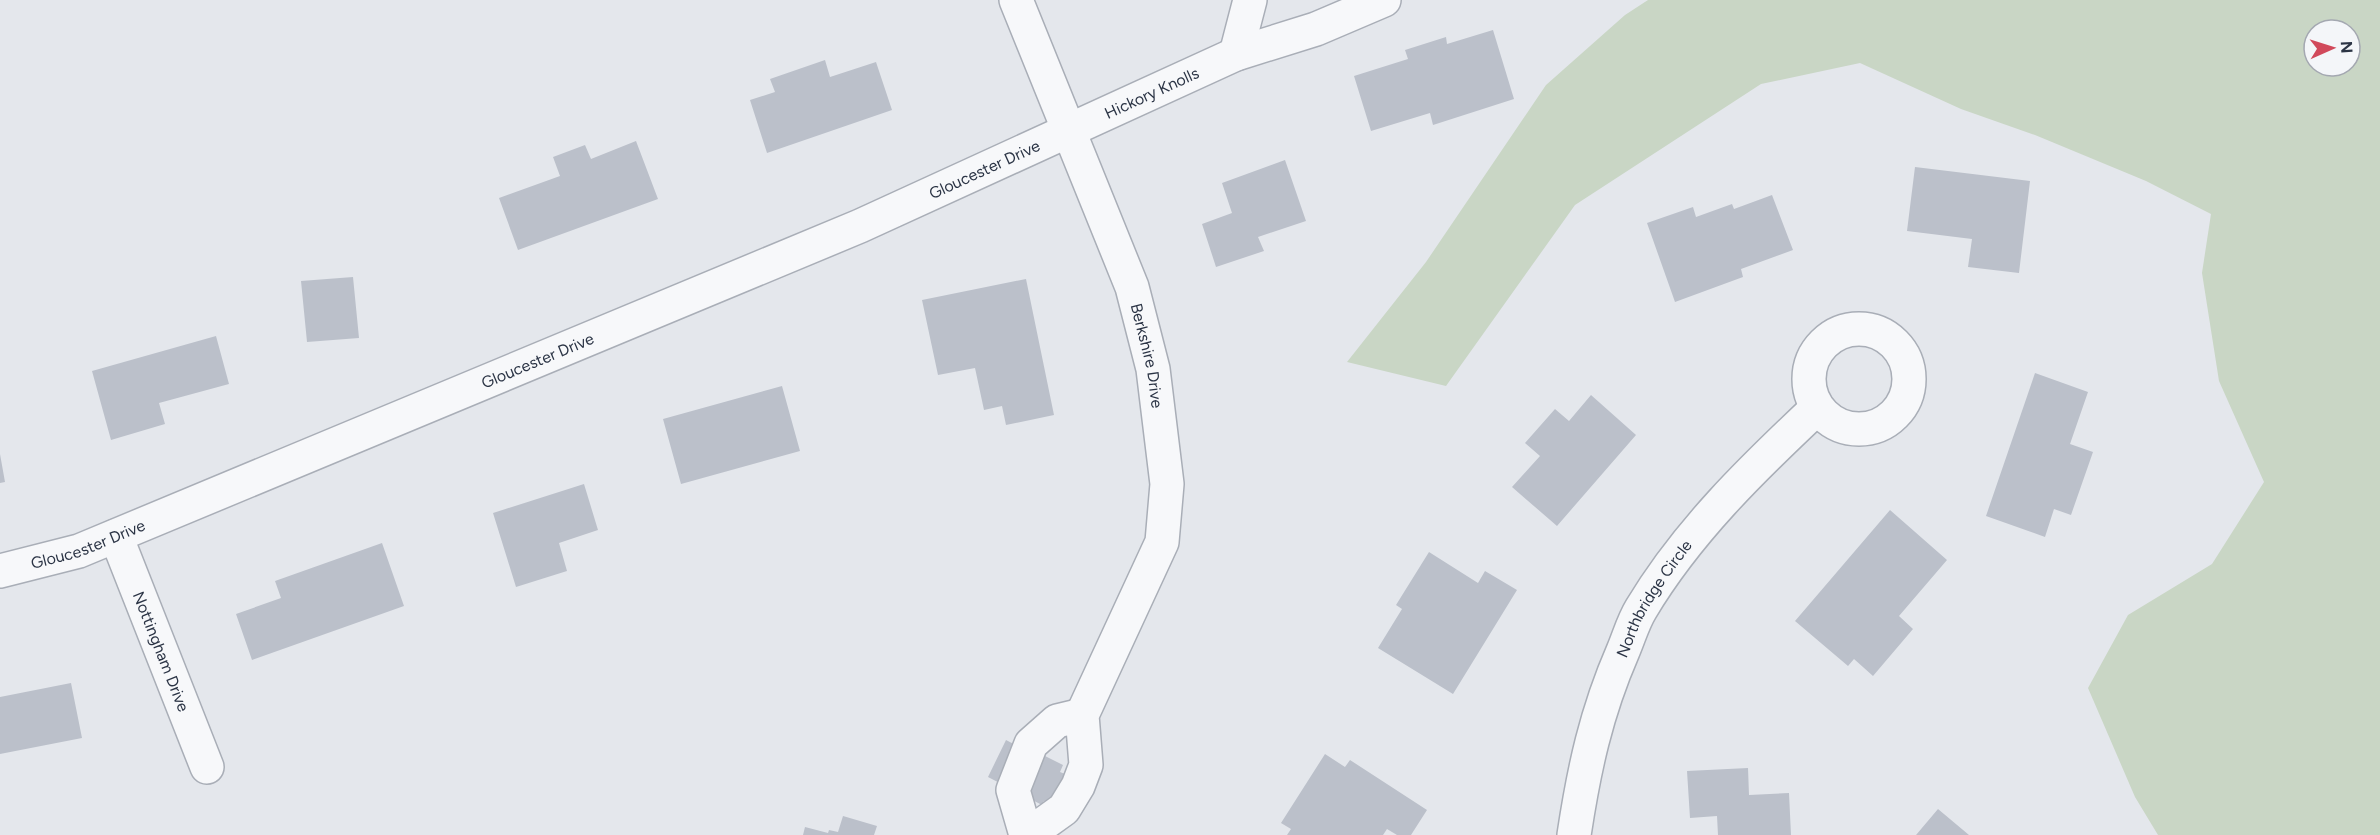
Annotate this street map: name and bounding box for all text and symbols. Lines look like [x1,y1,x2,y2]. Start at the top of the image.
north arrow [2302,18,2362,78]
text: N [2337,41,2356,54]
street label: Hickory Knolls [1102,63,1202,123]
street label: Gloucester Drive [926,136,1043,203]
street label: Berkshire Drive [1127,301,1167,409]
street label: Gloucester Drive [479,329,597,393]
street label: Gloucester Drive [29,516,148,573]
street label: Northbridge Circle [1612,536,1696,660]
street label: Nottingham Drive [129,589,193,715]

